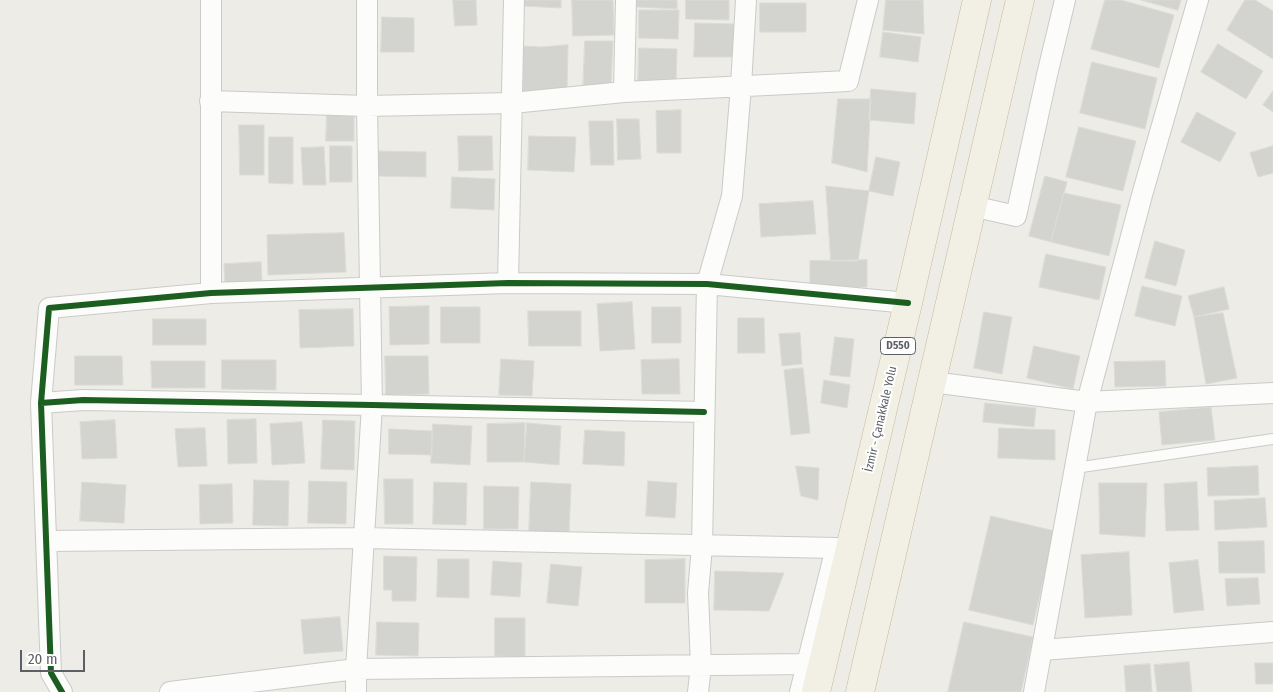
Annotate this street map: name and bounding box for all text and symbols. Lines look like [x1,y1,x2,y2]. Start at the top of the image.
road number: D550 [880,338,916,354]
street label: İzmir - Çanakkale Yolu [862,365,900,473]
scale bar [22,640,88,672]
text: 20 m [28,650,58,668]

